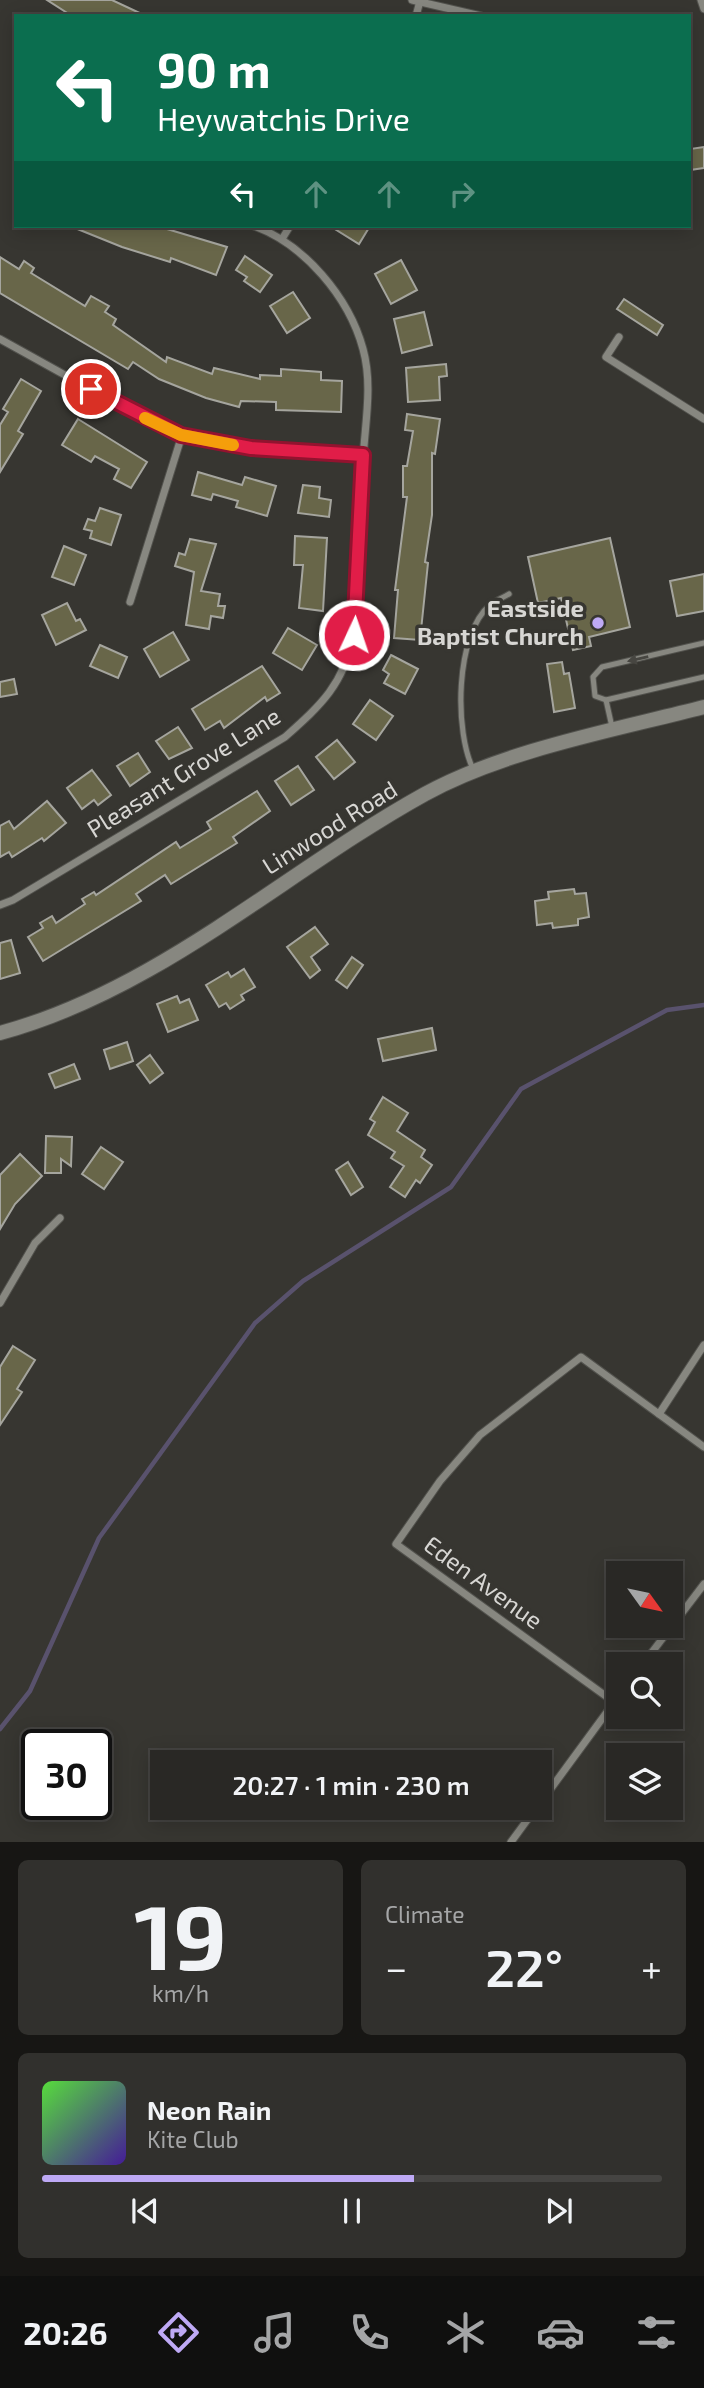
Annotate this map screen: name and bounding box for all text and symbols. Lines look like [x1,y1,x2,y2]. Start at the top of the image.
text: 90 m [157,39,271,98]
icon: left [42,42,133,133]
text: Heywatchis Drive [157,99,410,137]
icon: left [224,175,262,213]
icon: ahead [297,175,335,213]
icon: ahead [370,175,408,213]
icon: right [443,175,481,213]
pin [61,359,121,419]
icon: arrive [72,370,110,408]
place label: Eastside Baptist Church [417,593,584,650]
position arrow [317,598,391,672]
marker: Eastside Baptist Church [590,615,606,631]
one-way arrow [626,654,648,665]
street label: Pleasant Grove Lane [81,701,285,843]
street label: Linwood Road [256,774,402,880]
street label: Eden Avenue [419,1529,549,1634]
north arrow [606,1561,682,1638]
map controls [606,1561,683,1820]
button: search [606,1652,683,1729]
speed limit sign: 30 [21,1729,112,1820]
button: layers [606,1743,683,1820]
text: 20:27 · 1 min · 230 m [232,1769,470,1800]
text: 19 [134,1879,227,1988]
text: Climate [385,1900,465,1928]
text: 22° [485,1935,563,1997]
text: − [385,1944,407,1990]
text: + [641,1944,662,1990]
text: km/h [152,1979,209,2007]
text: Neon Rain [147,2094,271,2125]
text: Kite Club [147,2125,239,2153]
icon: previous [126,2192,164,2230]
icon: pause [333,2192,371,2230]
icon: next [540,2192,578,2230]
icon: directions [154,2308,203,2357]
icon: music [250,2308,299,2357]
icon: phone [345,2308,394,2357]
icon: climate [441,2308,490,2357]
icon: car [536,2308,585,2357]
icon: filters [632,2308,681,2357]
text: 20:26 [23,2313,108,2351]

